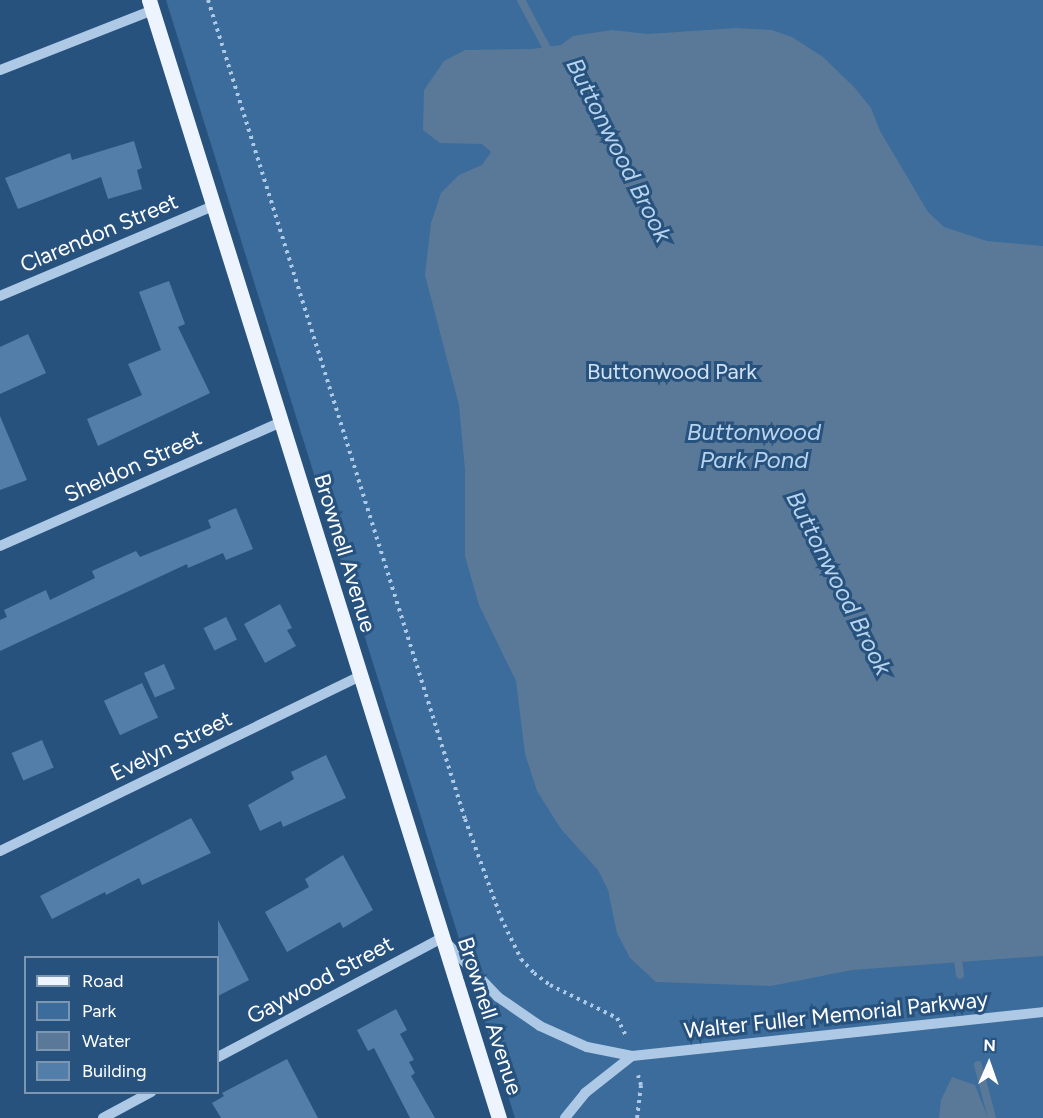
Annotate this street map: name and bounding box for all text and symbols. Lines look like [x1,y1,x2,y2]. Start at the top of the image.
water label: Buttonwood Brook [560,53,678,247]
street label: Clarendon Street [16,188,182,278]
park label: Buttonwood Park [587,359,757,385]
water label: Buttonwood Park Pond [687,418,821,474]
street label: Sheldon Street [60,424,206,508]
street label: Brownell Avenue [308,471,382,635]
water label: Buttonwood Brook [780,486,898,680]
street label: Evelyn Street [106,705,236,787]
street label: Gaywood Street [242,930,398,1030]
street label: Brownell Avenue [452,934,528,1098]
legend [24,956,219,1094]
text: Road [82,970,123,992]
street label: Walter Fuller Memorial Parkway [683,986,989,1044]
text: Park [82,1000,116,1022]
text: Water [82,1030,130,1052]
north arrow [959,1034,1019,1094]
text: N [983,1036,996,1055]
text: Building [82,1060,147,1082]

